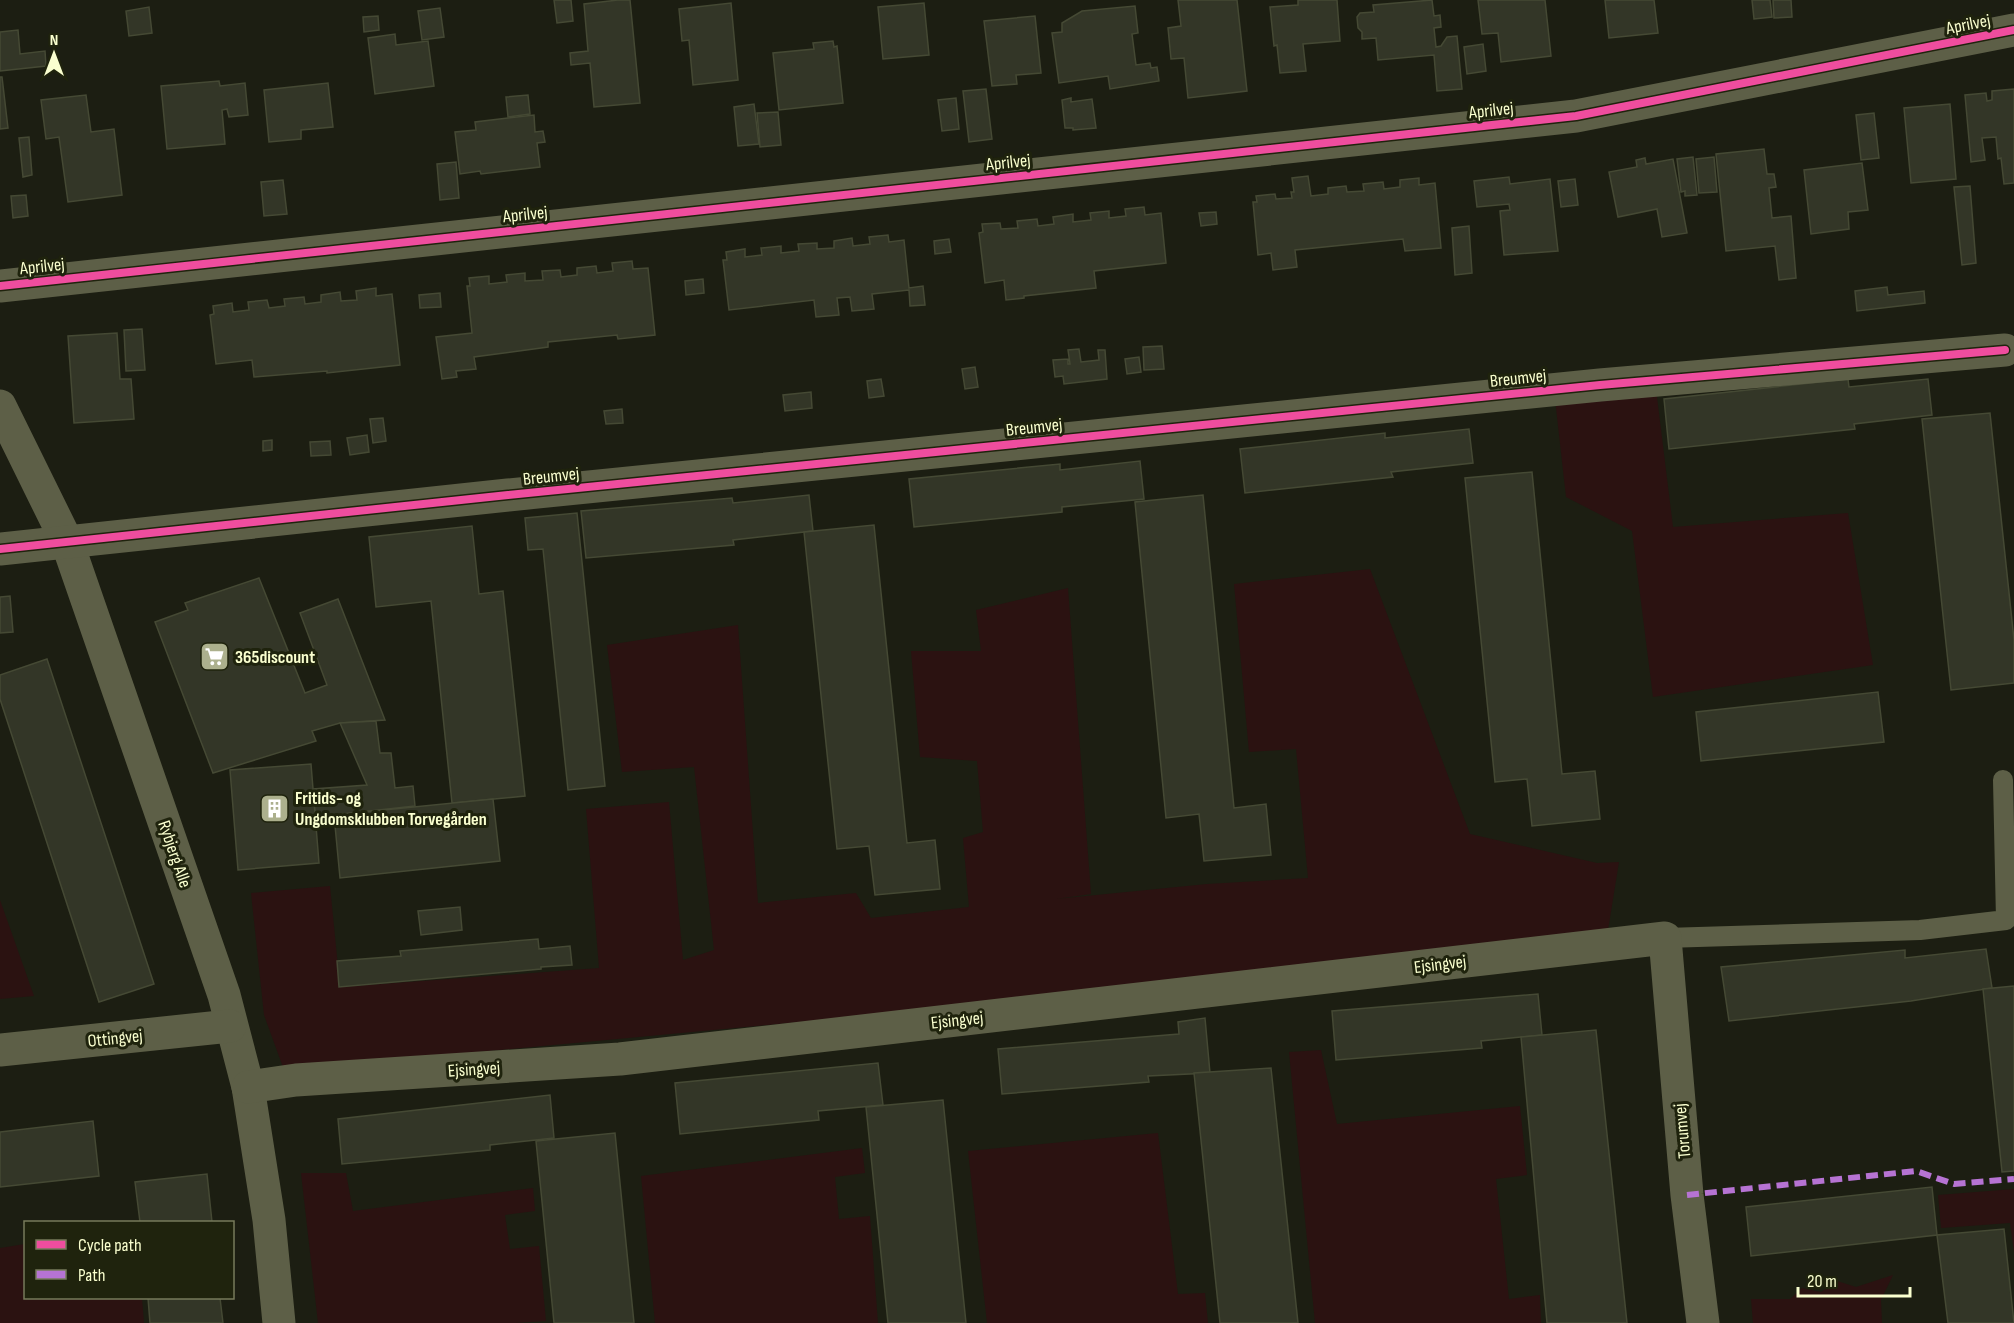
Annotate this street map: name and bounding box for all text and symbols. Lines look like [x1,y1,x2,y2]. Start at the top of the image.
street label: Aprilvej [1943,10,1992,39]
north arrow [24,24,84,84]
text: N [50,31,58,50]
street label: Aprilvej [1467,98,1514,123]
street label: Aprilvej [984,150,1031,175]
street label: Aprilvej [501,202,548,227]
street label: Aprilvej [18,254,65,279]
street label: Breumvej [1489,365,1547,392]
street label: Breumvej [1005,414,1063,441]
street label: Breumvej [522,463,580,490]
supermarket icon: 365discount [198,641,230,673]
place label: 365discount [235,647,315,668]
place label: Fritids- og Ungdomsklubben Torvegården [295,788,487,830]
building icon: Fritids- og Ungdomsklubben Torvegården [258,792,290,824]
street label: Rybjerg Alle [153,818,196,890]
street label: Ejsingvej [1413,951,1467,978]
street label: Ejsingvej [930,1007,984,1034]
street label: Ottingvej [87,1025,144,1052]
street label: Ejsingvej [447,1057,501,1082]
street label: Torumvej [1670,1103,1695,1159]
legend [24,1221,234,1299]
text: Cycle path [78,1235,142,1256]
scale bar [1798,1260,1910,1298]
text: Path [78,1265,106,1286]
text: 20 m [1807,1271,1837,1292]

